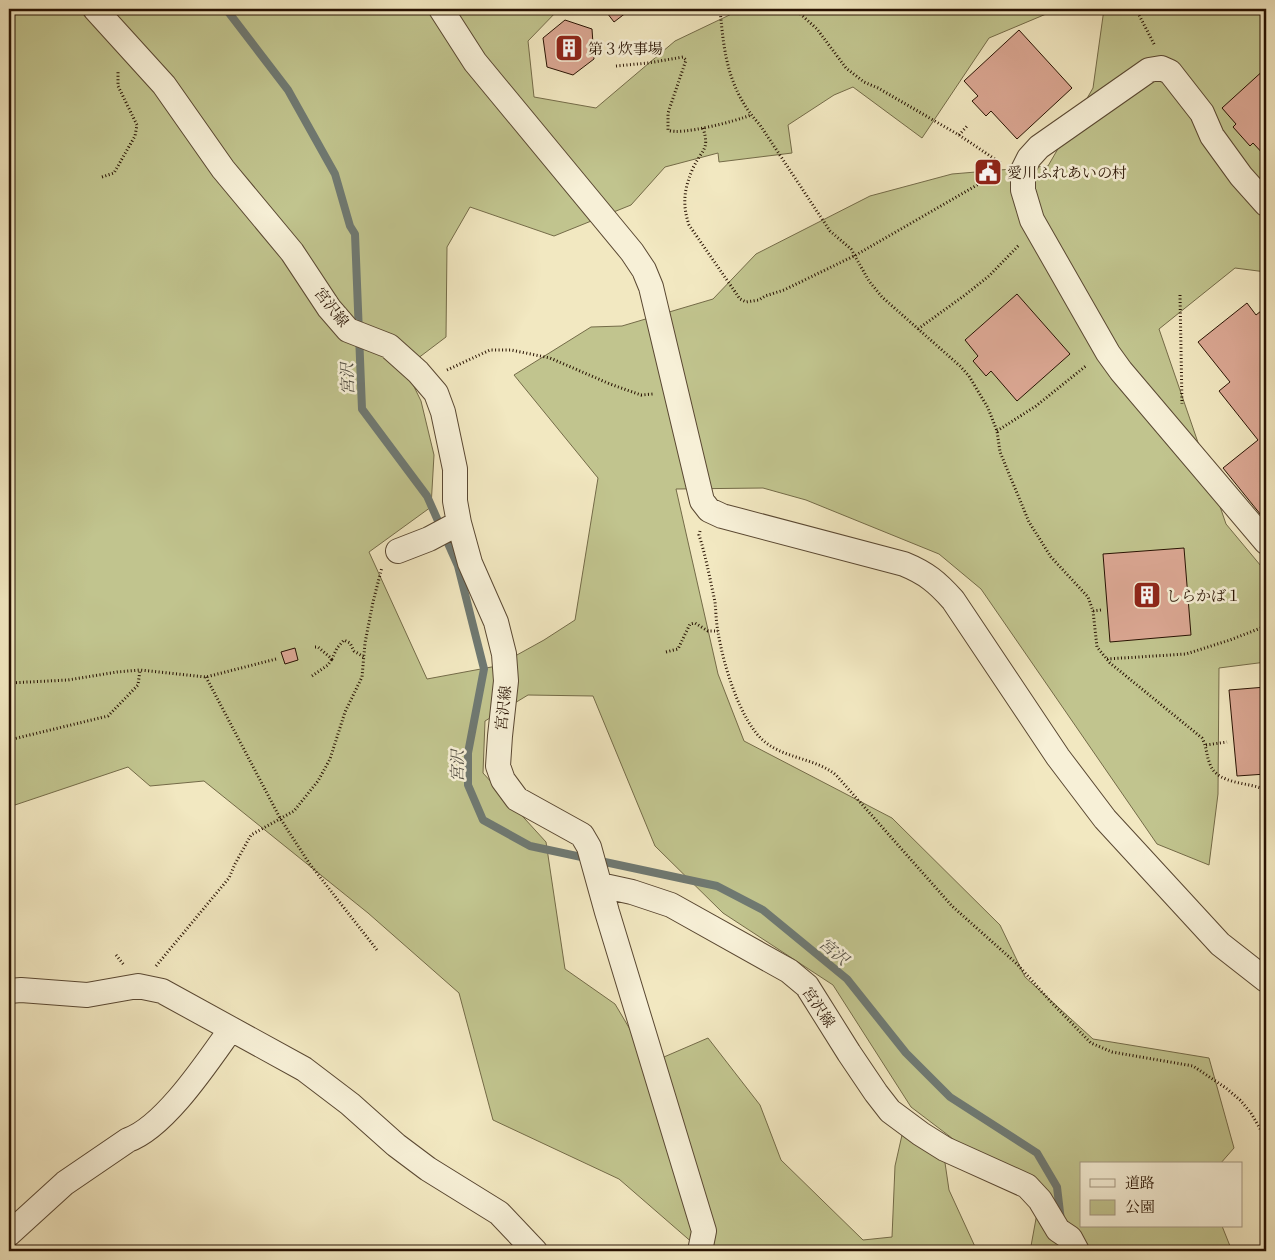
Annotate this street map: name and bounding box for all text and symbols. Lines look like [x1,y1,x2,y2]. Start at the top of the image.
building icon: 第３炊事場 [554,33,584,63]
place label: 第３炊事場 [588,39,663,58]
public building icon: 愛川ふれあいの村 [973,157,1003,187]
place label: 愛川ふれあいの村 [1007,163,1127,182]
street label: 宮沢線 [311,283,353,331]
water label: 宮沢 [336,361,358,395]
building icon: しらかば１ [1132,580,1162,610]
place label: しらかば１ [1166,586,1241,605]
street label: 宮沢線 [491,685,515,731]
water label: 宮沢 [447,748,467,782]
water label: 宮沢 [815,933,854,970]
street label: 宮沢線 [799,983,839,1031]
legend [1080,1162,1242,1228]
text: 道路 [1125,1173,1155,1192]
text: 公園 [1125,1197,1155,1216]

